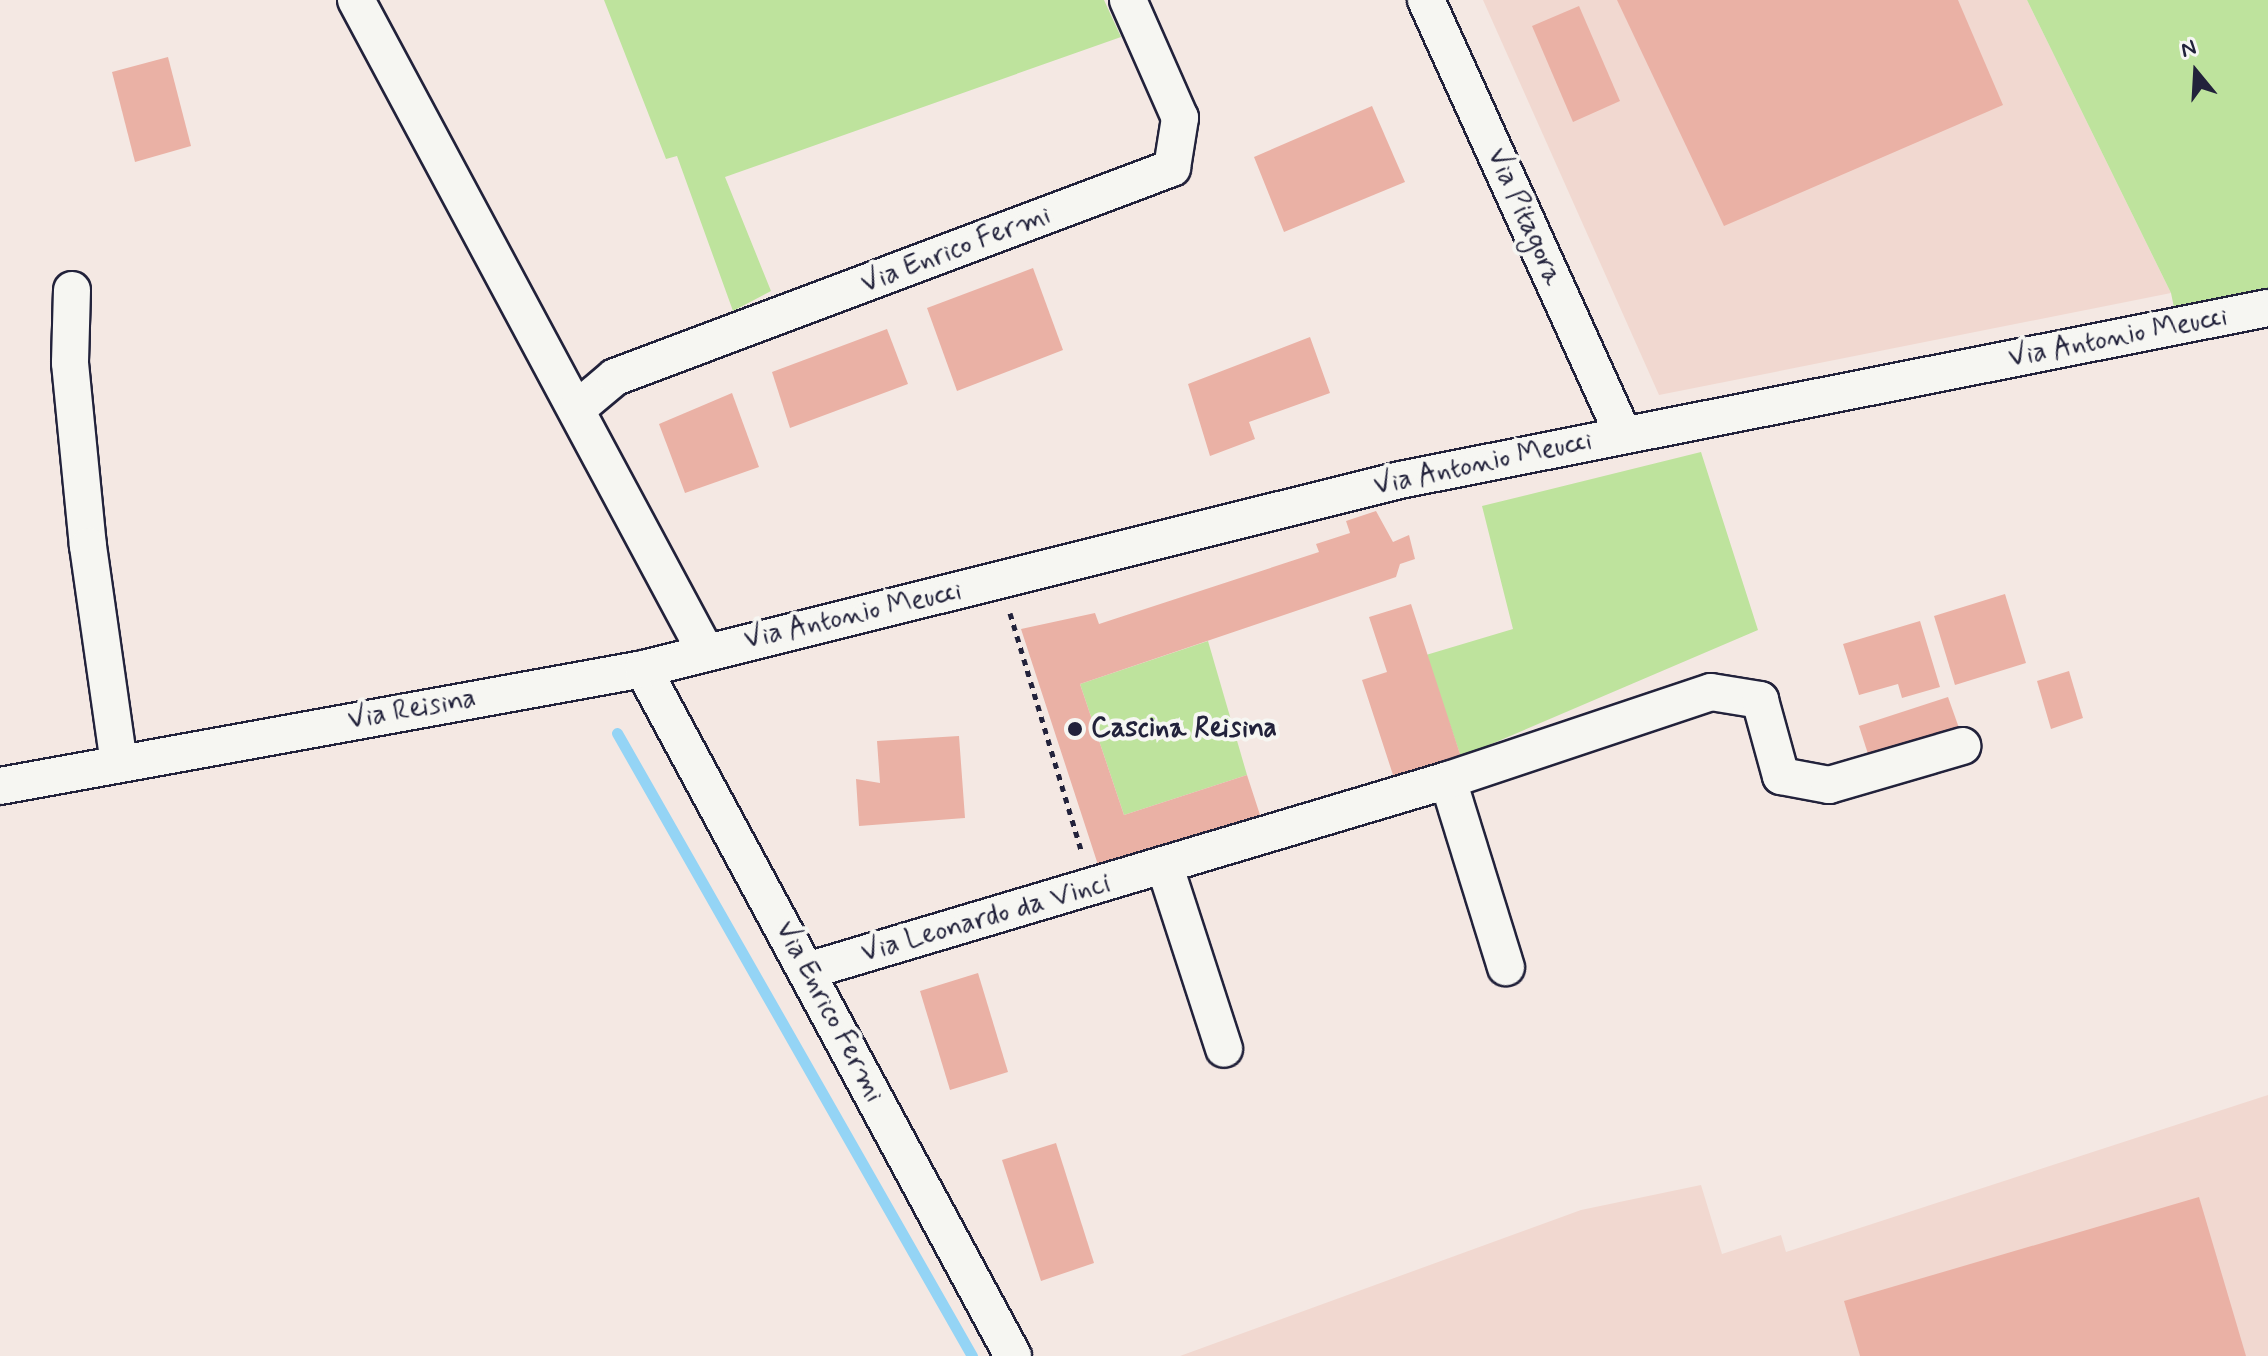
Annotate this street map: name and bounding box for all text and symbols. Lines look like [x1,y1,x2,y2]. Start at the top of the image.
north arrow [2156,32,2236,112]
text: N [2177,34,2200,65]
street label: Via Pitagora [1480,145,1568,289]
street label: Via Enrico Fermi [856,198,1056,302]
street label: Via Antonio Meucci [2006,300,2230,376]
street label: Via Antonio Meucci [1371,424,1595,504]
street label: Via Antonio Meucci [741,575,965,657]
street label: Via Reisina [345,682,479,738]
place label: Cascina Reisina [1091,712,1278,746]
marker: Cascina Reisina [1066,720,1084,738]
street label: Via Leonardo da Vinci [858,868,1114,970]
street label: Via Enrico Fermi [767,916,891,1108]

